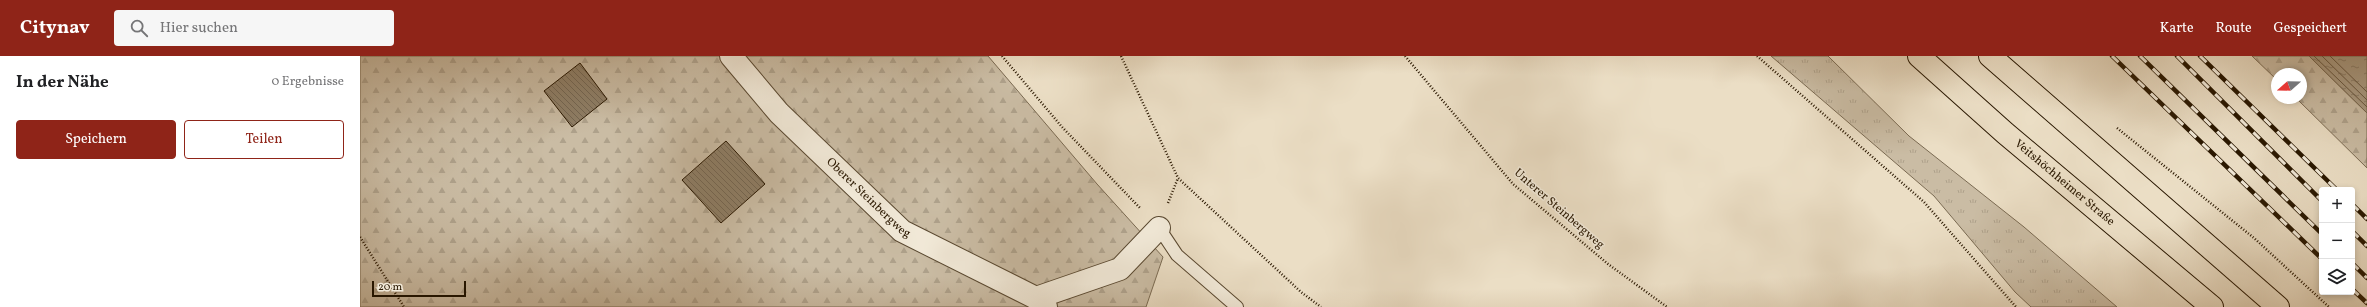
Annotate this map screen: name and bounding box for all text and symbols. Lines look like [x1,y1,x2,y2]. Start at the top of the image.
search box [114,10,394,46]
text: Citynav [20,15,90,41]
icon: search [128,17,150,39]
text: Hier suchen [160,18,238,39]
text: Karte [2160,19,2194,38]
text: Route [2216,19,2252,38]
text: Gespeichert [2274,19,2347,38]
north arrow [2271,68,2307,104]
text: In der Nähe [16,71,109,94]
text: 0 Ergebnisse [271,73,344,91]
button: Speichern [16,120,176,159]
button: Teilen [184,120,344,159]
street label: Veitshöchheimer Straße [2011,136,2118,230]
street label: Oberer Steinbergweg [823,154,913,242]
street label: Unterer Steinbergweg [1510,165,1608,253]
map controls [2319,187,2355,295]
button: + [2319,187,2355,223]
button: − [2319,223,2355,259]
button: layers [2319,259,2355,295]
scale bar [372,279,466,298]
text: 20 m [378,280,402,295]

